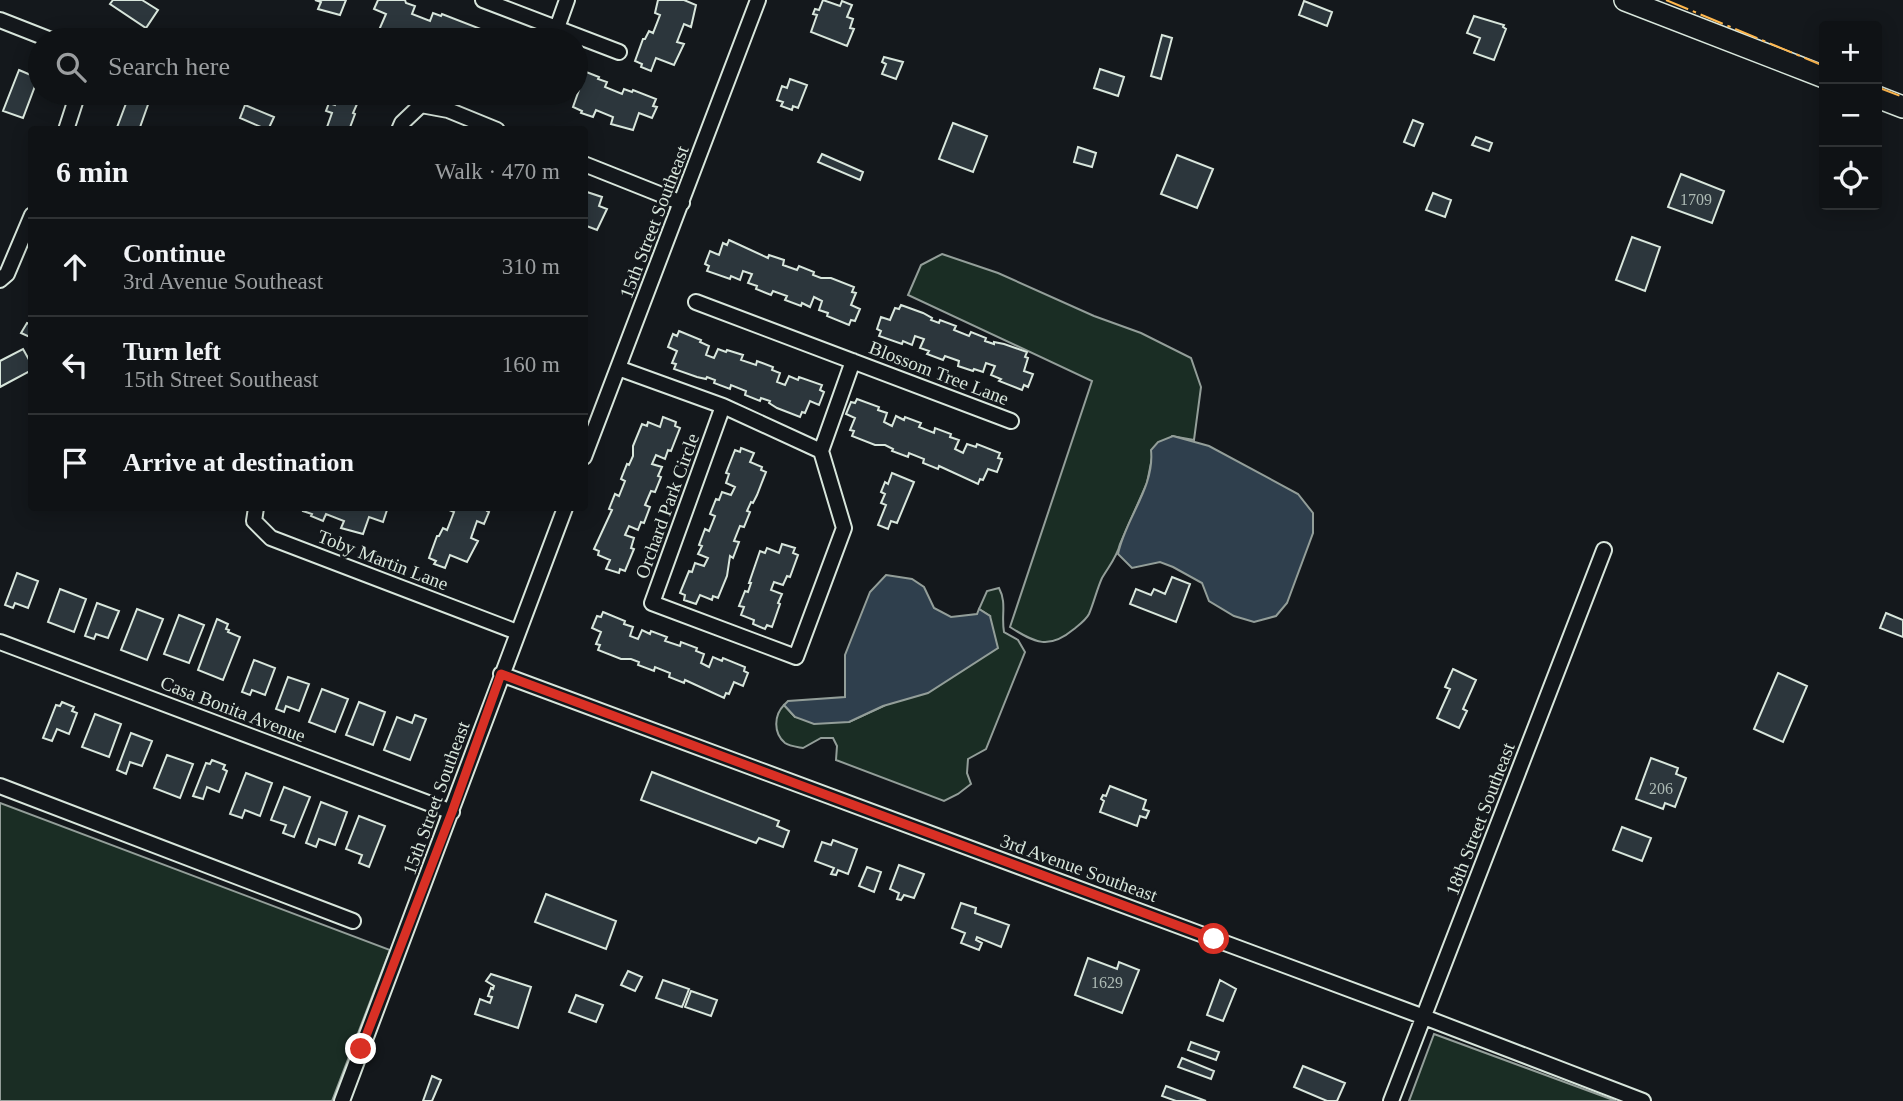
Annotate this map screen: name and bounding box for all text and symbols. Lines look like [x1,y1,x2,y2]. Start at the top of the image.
map controls [1819,21,1882,210]
button: + [1819,21,1882,84]
search box [28,28,588,105]
icon: search [52,48,90,86]
text: Search here [108,52,230,81]
button: − [1819,84,1882,147]
street label: 15th Street Southeast [615,142,693,301]
button: locate [1819,147,1882,210]
text: 6 min [56,155,129,188]
text: Walk · 470 m [435,159,560,184]
house number: 1709 [1680,191,1712,208]
text: Continue [123,239,226,268]
icon: ahead [56,248,94,286]
text: 310 m [502,254,560,279]
text: 3rd Avenue Southeast [123,269,323,294]
text: Turn left [123,337,221,366]
street label: Blossom Tree Lane [866,337,1012,409]
icon: left [56,346,94,384]
text: 160 m [502,352,560,377]
text: 15th Street Southeast [123,367,318,392]
street label: Orchard Park Circle [631,431,703,581]
icon: arrive [56,444,94,482]
text: Arrive at destination [123,448,354,477]
street label: Toby Martin Lane [315,525,451,595]
street label: Casa Bonita Avenue [157,672,309,746]
street label: 15th Street Southeast [399,718,474,877]
street label: 18th Street Southeast [1441,739,1519,898]
house number: 206 [1649,780,1673,797]
street label: 3rd Avenue Southeast [998,830,1161,906]
route start [1198,923,1229,954]
house number: 1629 [1091,974,1123,991]
route end [345,1033,376,1064]

